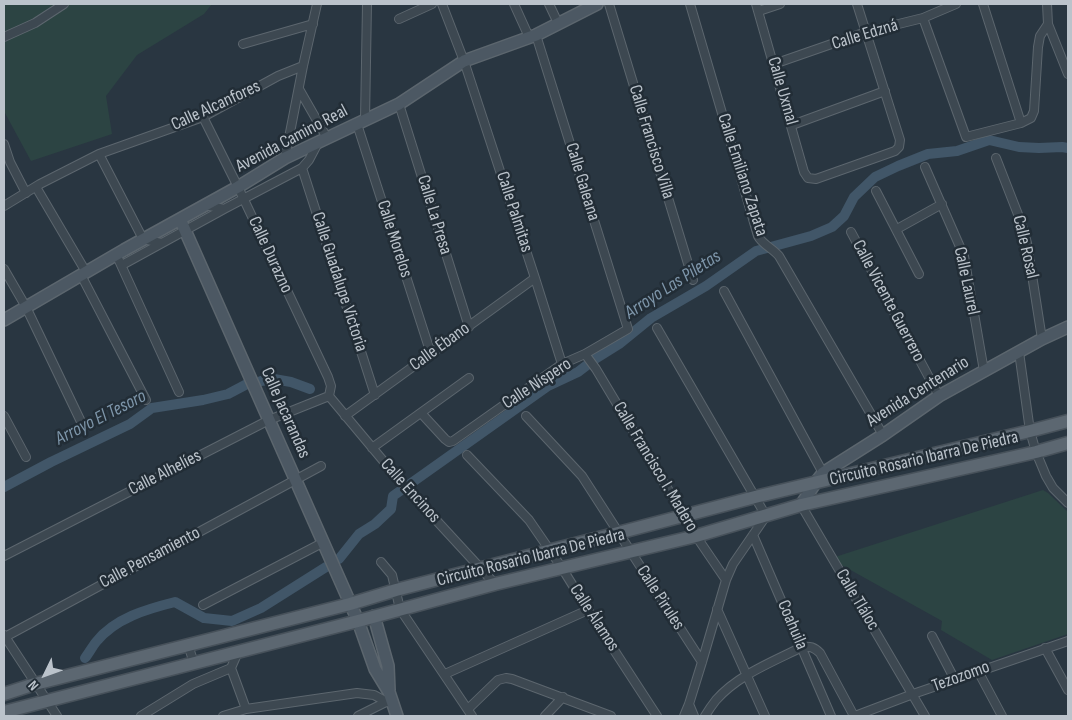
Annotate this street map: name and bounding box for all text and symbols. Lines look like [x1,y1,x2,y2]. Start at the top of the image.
street label: Calle Edzná [829,15,901,55]
street label: Calle Uxmal [762,55,802,127]
street label: Calle Alcanfores [168,76,264,136]
street label: Calle Francisco Villa [623,82,679,202]
street label: Avenida Camino Real [232,100,352,178]
street label: Calle Emiliano Zapata [712,111,772,239]
street label: Calle Galeana [560,141,604,223]
street label: Calle Palmitas [491,169,537,255]
street label: Calle La Presa [412,173,456,257]
street label: Calle Morelos [371,198,417,280]
street label: Calle Guadalupe Victoria [306,210,372,354]
street label: Calle Durazno [243,213,297,297]
street label: Calle Rosal [1007,213,1043,281]
street label: Calle Vicente Guerrero [847,236,929,366]
water label: Arroyo Las Piletas [621,245,725,325]
street label: Calle Laurel [948,245,984,317]
street label: Calle Ébano [406,318,474,376]
street label: Avenida Centenario [863,352,973,432]
street label: Calle Níspero [498,354,576,414]
street label: Calle Jacarandas [255,364,315,462]
water label: Arroyo El Tesoro [52,385,150,451]
street label: Calle Francisco I. Madero [608,398,702,536]
street label: Circuito Rosario Ibarra De Piedra [828,427,1020,491]
street label: Calle Alhelíes [125,445,205,501]
street label: Calle Encinos [375,454,445,528]
street label: Calle Pensamiento [96,522,204,594]
street label: Circuito Rosario Ibarra De Piedra [435,524,627,592]
street label: Calle Pirules [631,562,689,634]
street label: Calle Tláloc [830,565,884,635]
street label: Calle Álamos [564,580,624,656]
street label: Coahuila [772,597,812,653]
north arrow [20,650,70,700]
street label: Tezozomo [929,657,993,697]
text: N [25,677,42,694]

